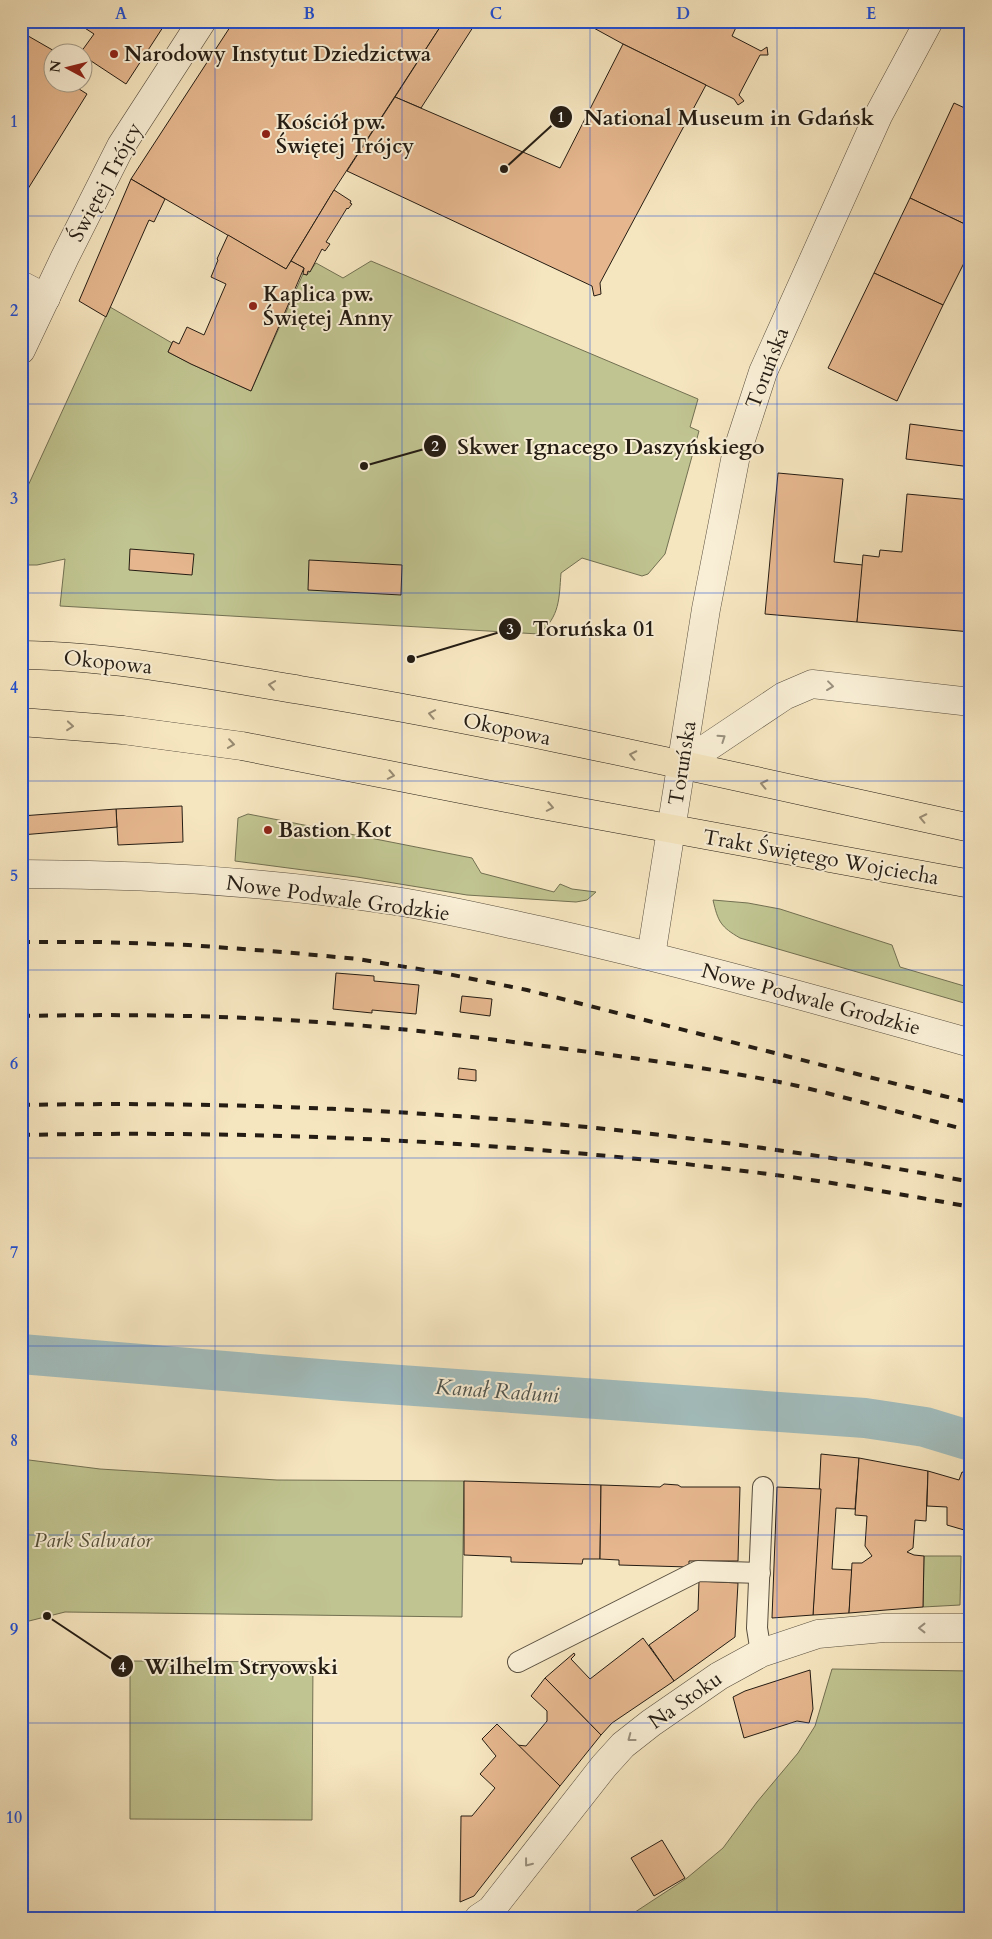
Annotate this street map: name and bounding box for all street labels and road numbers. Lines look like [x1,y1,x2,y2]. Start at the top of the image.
street label: Świętej Trójcy [61,117,149,247]
street label: Toruńska [739,323,796,413]
street label: Okopowa [62,643,154,682]
street label: Okopowa [460,706,554,753]
street label: Toruńska [662,719,703,807]
street label: Trakt Świętego Wojciecha [701,821,941,893]
street label: Nowe Podwale Grodzkie [224,868,452,929]
street label: Nowe Podwale Grodzkie [698,956,924,1043]
street label: Na Stoku [643,1664,728,1736]

